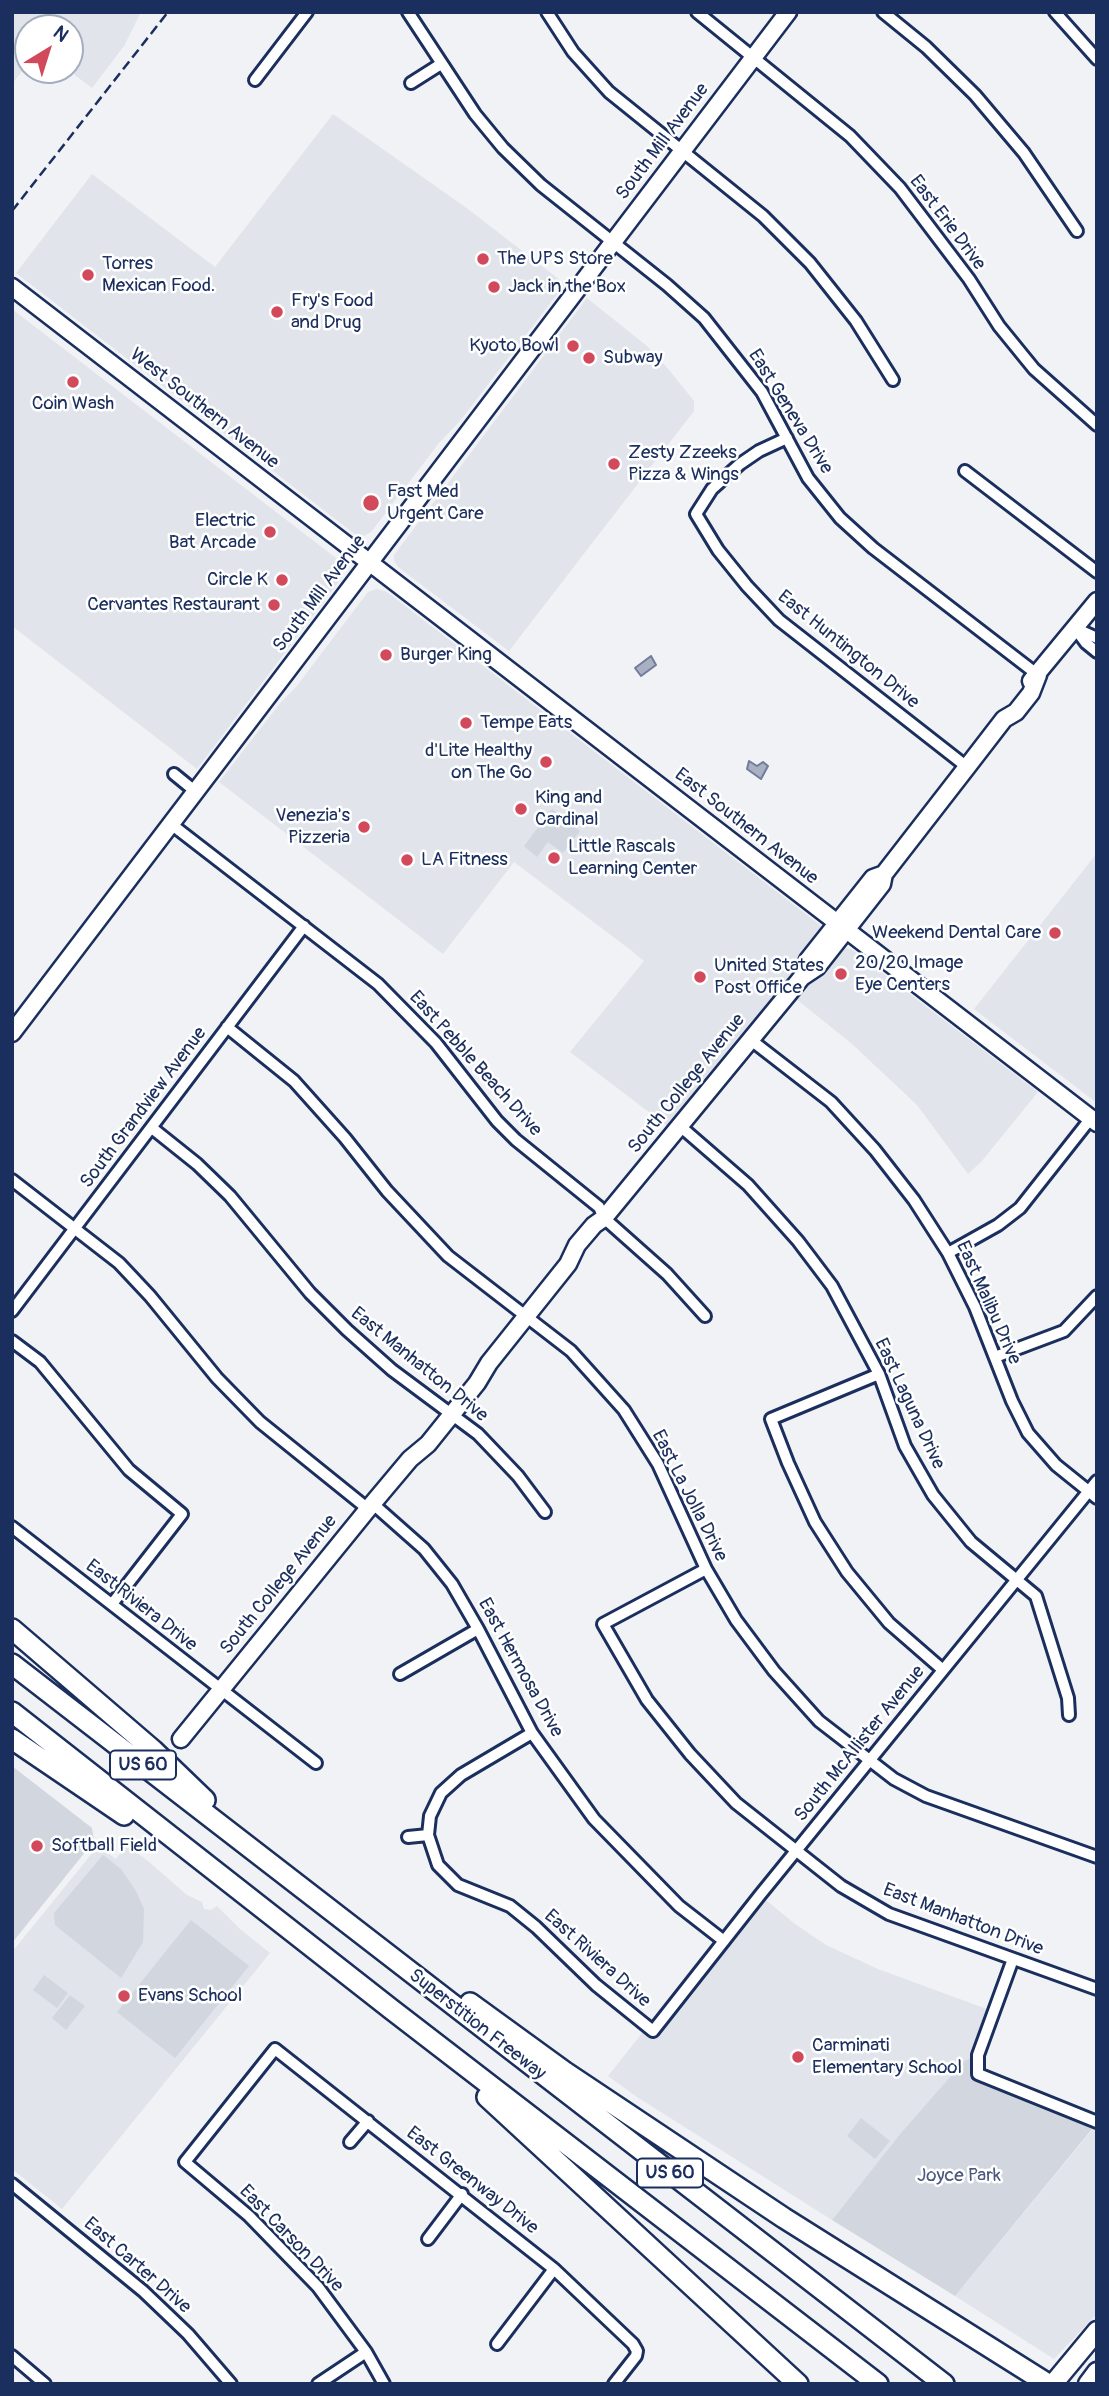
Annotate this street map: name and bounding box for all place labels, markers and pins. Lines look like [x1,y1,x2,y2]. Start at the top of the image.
place label: The UPS Store [497,248,613,270]
marker: The UPS Store [475,251,491,267]
place label: Torres Mexican Food. [102,253,215,297]
marker: Torres Mexican Food. [80,267,96,283]
place label: Jack in the Box [508,276,626,298]
marker: Jack in the Box [486,279,502,295]
place label: Fry's Food and Drug [291,290,374,334]
marker: Fry's Food and Drug [269,304,285,320]
place label: Kyoto Bowl [469,335,559,357]
marker: Kyoto Bowl [565,338,581,354]
place label: Subway [603,347,663,369]
marker: Subway [581,350,597,366]
marker: Coin Wash [65,374,81,390]
place label: Coin Wash [32,393,114,415]
place label: Zesty Zzeeks Pizza & Wings [628,442,739,486]
marker: Zesty Zzeeks Pizza & Wings [606,456,622,472]
place label: Fast Med Urgent Care [387,481,484,525]
marker: Fast Med Urgent Care [361,493,381,513]
place label: Electric Bat Arcade [169,510,256,554]
marker: Electric Bat Arcade [262,524,278,540]
place label: Circle K [207,569,268,591]
marker: Circle K [274,572,290,588]
place label: Cervantes Restaurant [87,594,260,616]
marker: Cervantes Restaurant [266,597,282,613]
place label: Burger King [400,644,492,666]
marker: Burger King [378,647,394,663]
place label: Tempe Eats [480,712,572,734]
marker: Tempe Eats [458,715,474,731]
place label: d'Lite Healthy on The Go [425,740,532,784]
marker: d'Lite Healthy on The Go [538,754,554,770]
place label: King and Cardinal [535,787,602,831]
marker: King and Cardinal [513,801,529,817]
place label: Venezia's Pizzeria [275,805,350,849]
marker: Venezia's Pizzeria [356,819,372,835]
place label: Little Rascals Learning Center [568,836,697,880]
place label: LA Fitness [421,849,508,871]
marker: Little Rascals Learning Center [546,850,562,866]
marker: LA Fitness [399,852,415,868]
place label: Weekend Dental Care [872,922,1041,944]
marker: Weekend Dental Care [1047,925,1063,941]
place label: 20/20 Image Eye Centers [855,952,963,996]
place label: United States Post Office [714,955,824,999]
marker: 20/20 Image Eye Centers [833,966,849,982]
marker: United States Post Office [692,969,708,985]
place label: Softball Field [51,1835,157,1857]
marker: Softball Field [29,1838,45,1854]
place label: Evans School [138,1985,242,2007]
marker: Evans School [116,1988,132,2004]
place label: Carminati Elementary School [812,2035,962,2079]
marker: Carminati Elementary School [790,2049,806,2065]

